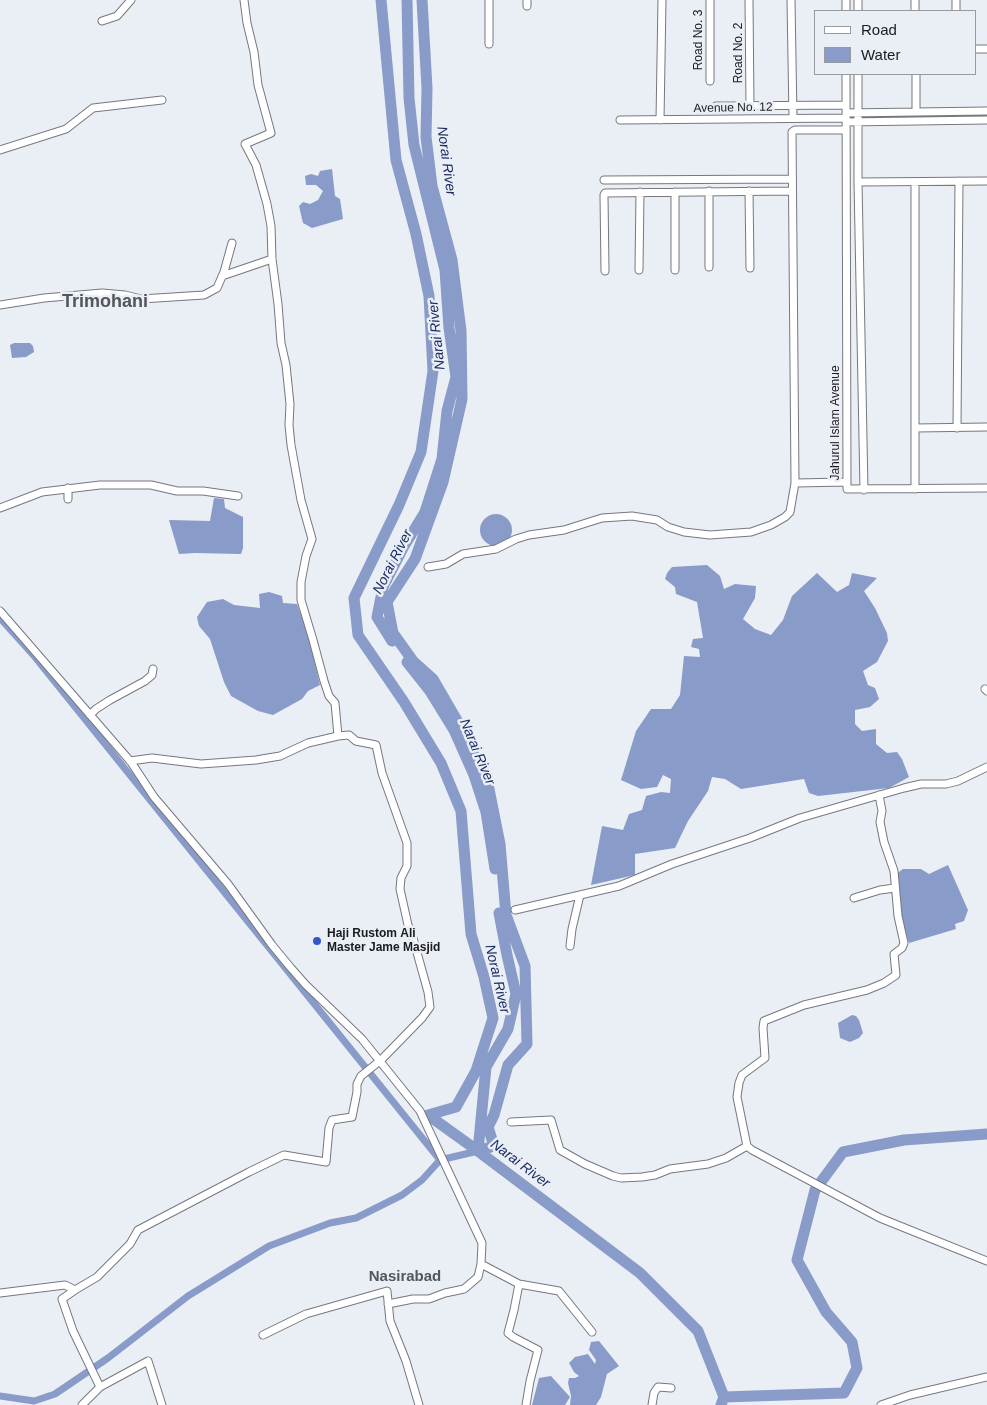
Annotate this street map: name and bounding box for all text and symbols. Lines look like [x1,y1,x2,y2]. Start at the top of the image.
street label: Road No. 3 [692,10,706,70]
legend [814,10,977,75]
text: Road [861,21,897,38]
street label: Road No. 2 [732,23,746,83]
text: Water [861,46,900,63]
street label: Avenue No. 12 [693,100,773,116]
water label: Norai River [433,125,459,197]
district label: Trimohani [62,291,148,313]
water label: Narai River [425,299,449,371]
street label: Jahurul Islam Avenue [829,365,843,481]
water label: Norai River [370,527,416,597]
water label: Narai River [456,716,498,788]
place label: Haji Rustom Ali Master Jame Masjid [327,927,440,955]
marker: Haji Rustom Ali Master Jame Masjid [311,935,323,947]
water label: Norai River [481,943,513,1015]
water label: Narai River [487,1136,553,1192]
district label: Nasirabad [369,1268,441,1286]

